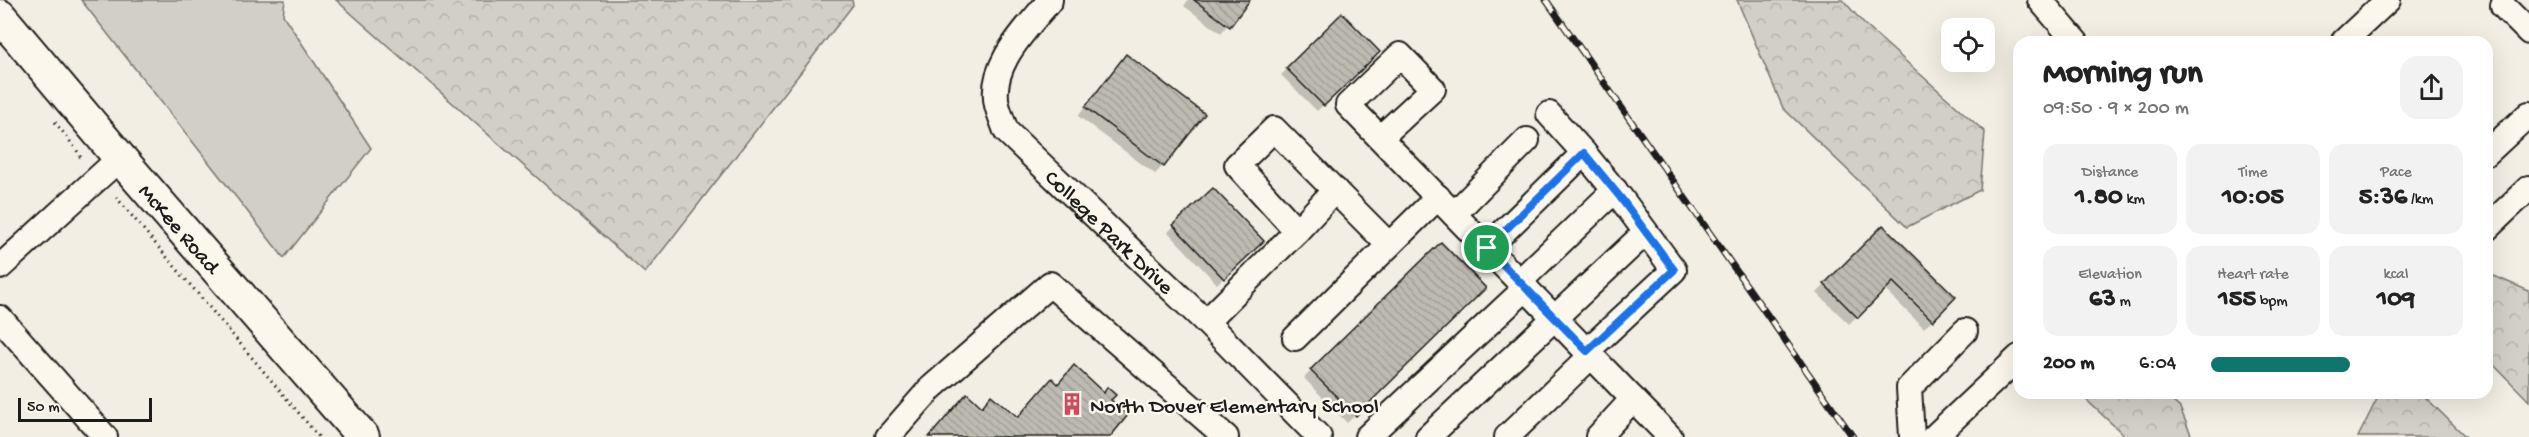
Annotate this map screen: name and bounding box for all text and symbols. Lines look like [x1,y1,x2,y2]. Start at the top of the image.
map controls [1941,18,1995,72]
button: locate [1941,18,1995,72]
text: Morning run [2043,56,2203,94]
button: share [2400,56,2463,119]
text: 09:50 · 9 × 200 m [2043,98,2189,121]
text: Distance [2082,164,2138,183]
text: Time [2238,164,2268,183]
text: Pace [2380,164,2412,183]
street label: College Park Drive [1038,166,1178,302]
street label: McKee Road [131,180,225,282]
text: 1.80 [2075,183,2123,214]
text: 10:05 [2222,183,2284,214]
text: 5:36 [2359,183,2407,214]
text: km [2123,191,2145,210]
text: /km [2407,191,2433,210]
pin [1461,222,1512,273]
icon: arrive [1470,231,1503,264]
text: Elevation [2078,266,2142,285]
text: Heart rate [2217,266,2289,285]
text: kcal [2384,266,2408,285]
text: 63 [2089,285,2116,316]
text: 155 [2218,285,2256,316]
text: 109 [2377,285,2415,316]
text: m [2116,293,2131,312]
text: bpm [2256,293,2288,312]
text: 200 m [2043,353,2094,376]
text: 6:04 [2139,353,2176,376]
building icon: North Dover Elementary School [1059,391,1085,417]
scale bar [18,395,152,422]
place label: North Dover Elementary School [1090,395,1379,421]
text: 50 m [27,399,60,418]

